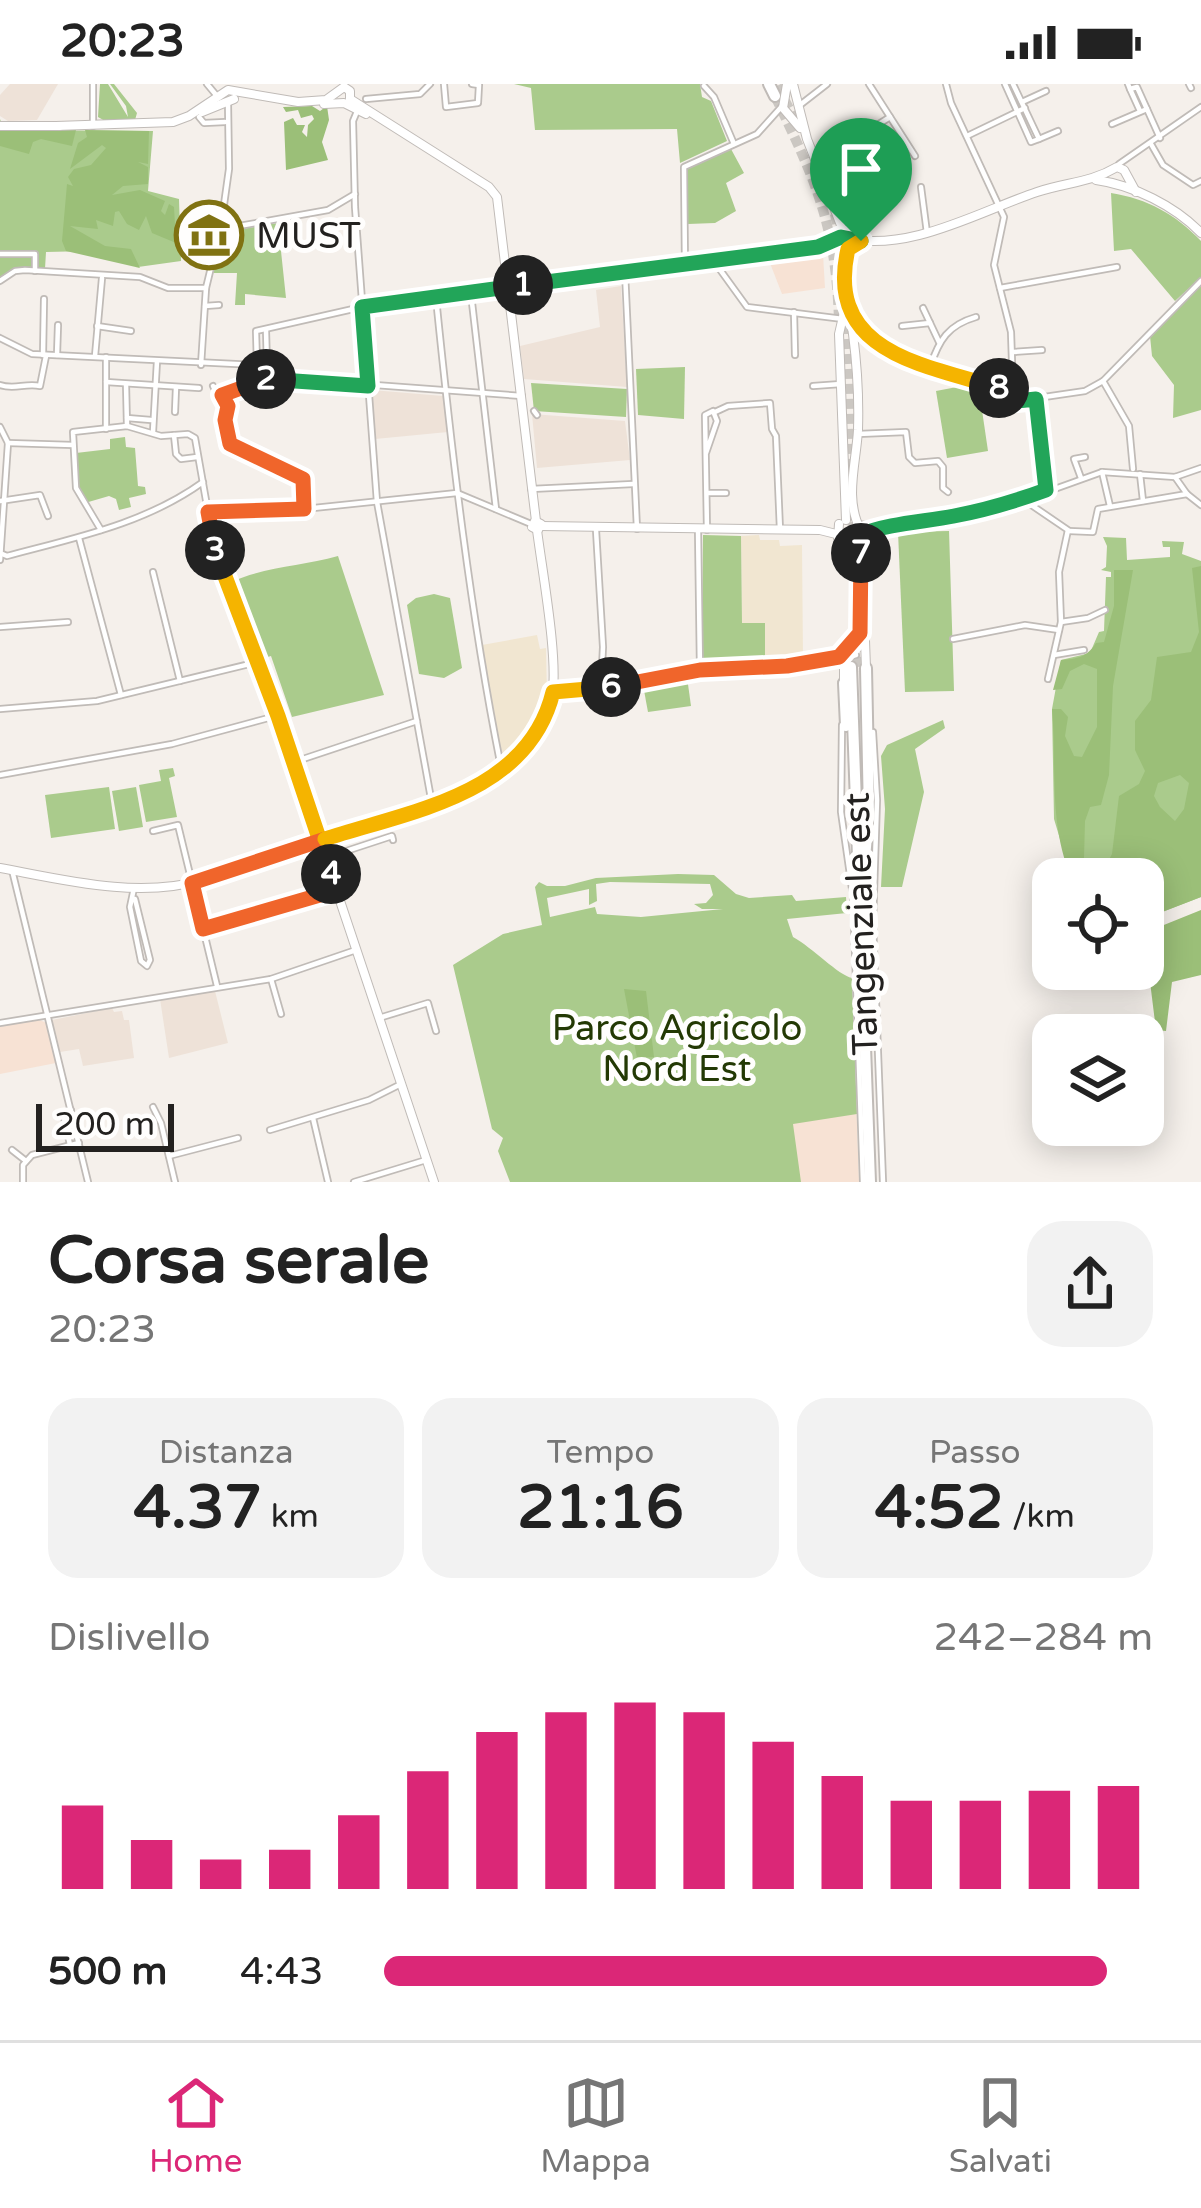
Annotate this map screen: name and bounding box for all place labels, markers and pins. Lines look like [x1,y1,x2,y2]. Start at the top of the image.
pin [810,118,912,241]
museum icon: MUST [174,200,244,270]
place label: MUST [256,215,361,258]
pin: 1 [493,255,553,315]
pin: 2 [236,349,296,409]
pin: 8 [969,358,1029,418]
pin: 3 [185,520,245,580]
pin: 7 [831,523,891,583]
pin: 6 [581,657,641,717]
pin: 4 [301,844,361,904]

